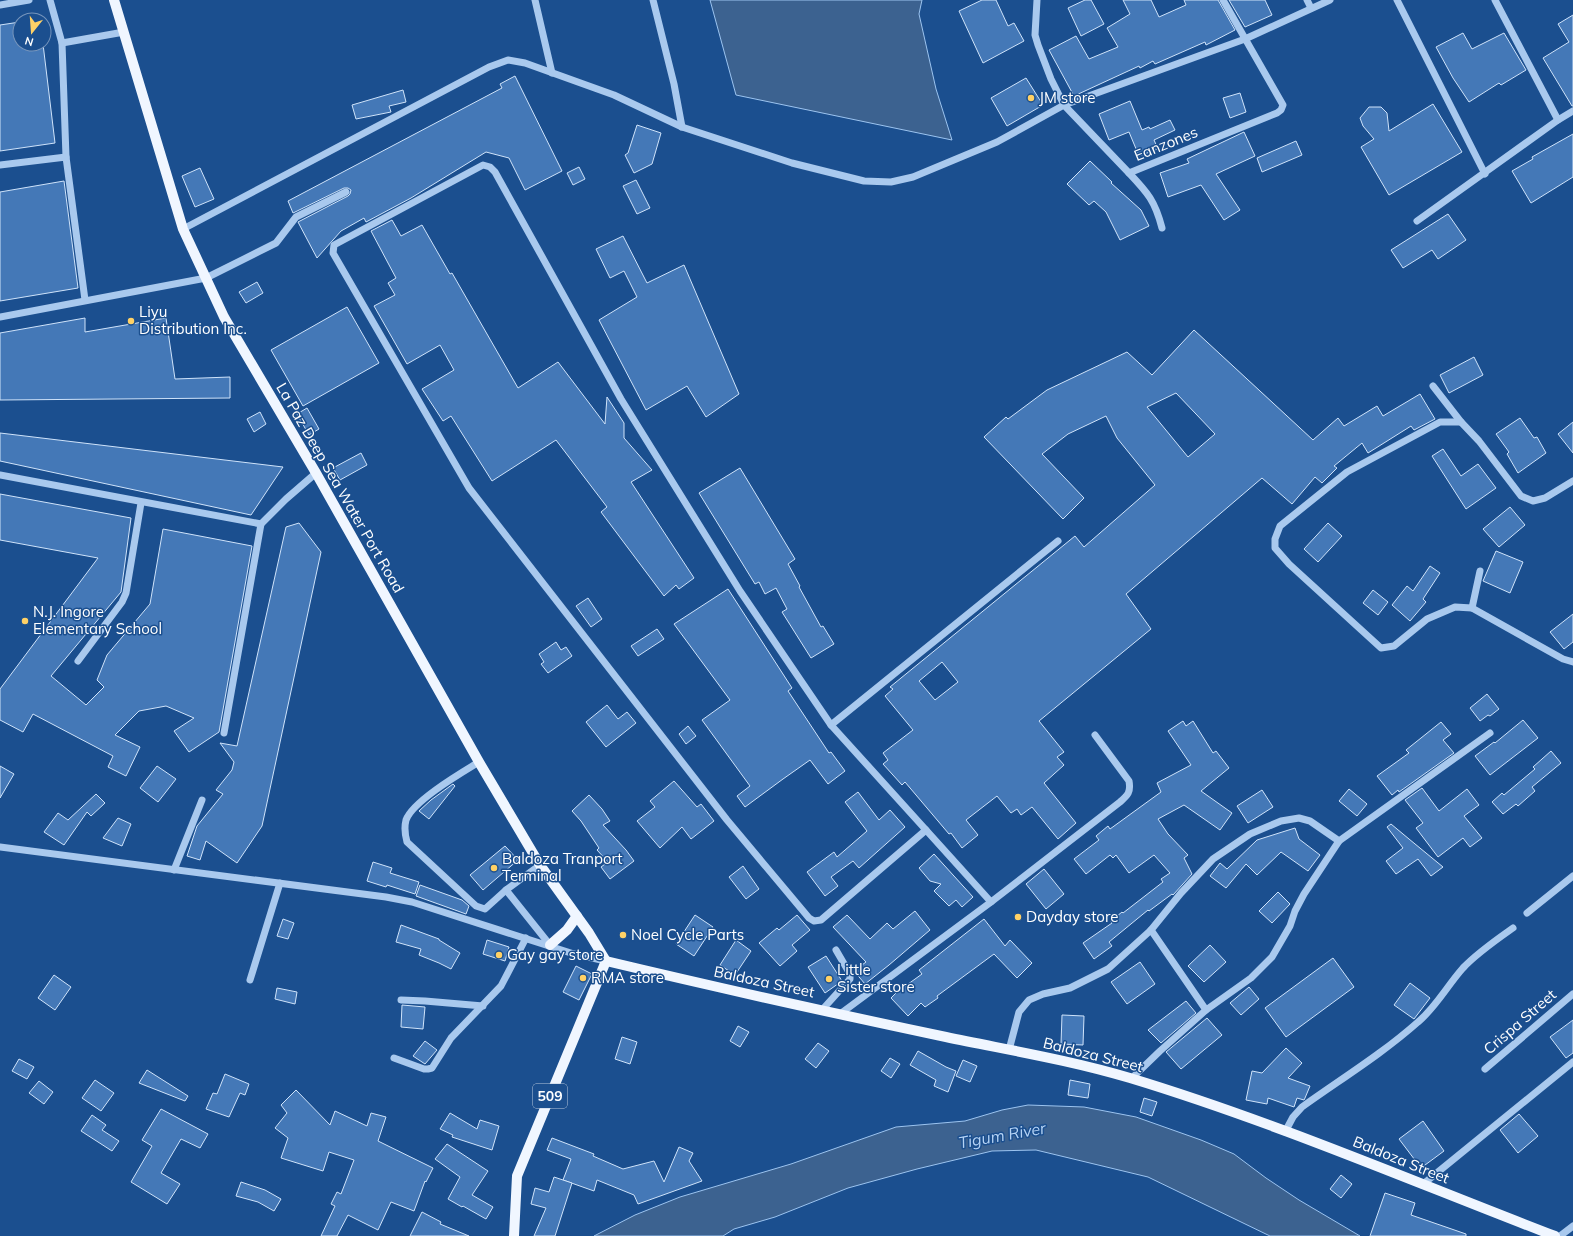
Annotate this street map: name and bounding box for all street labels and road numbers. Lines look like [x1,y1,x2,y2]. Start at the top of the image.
street label: Eanzones [1131,122,1200,165]
street label: La Paz Deep Sea Water Port Road [272,379,409,596]
street label: Baldoza Street [712,962,816,1001]
street label: Crispa Street [1479,985,1560,1058]
street label: Baldoza Street [1041,1033,1145,1076]
road number: 509 [533,1084,567,1108]
street label: Baldoza Street [1350,1132,1452,1188]

